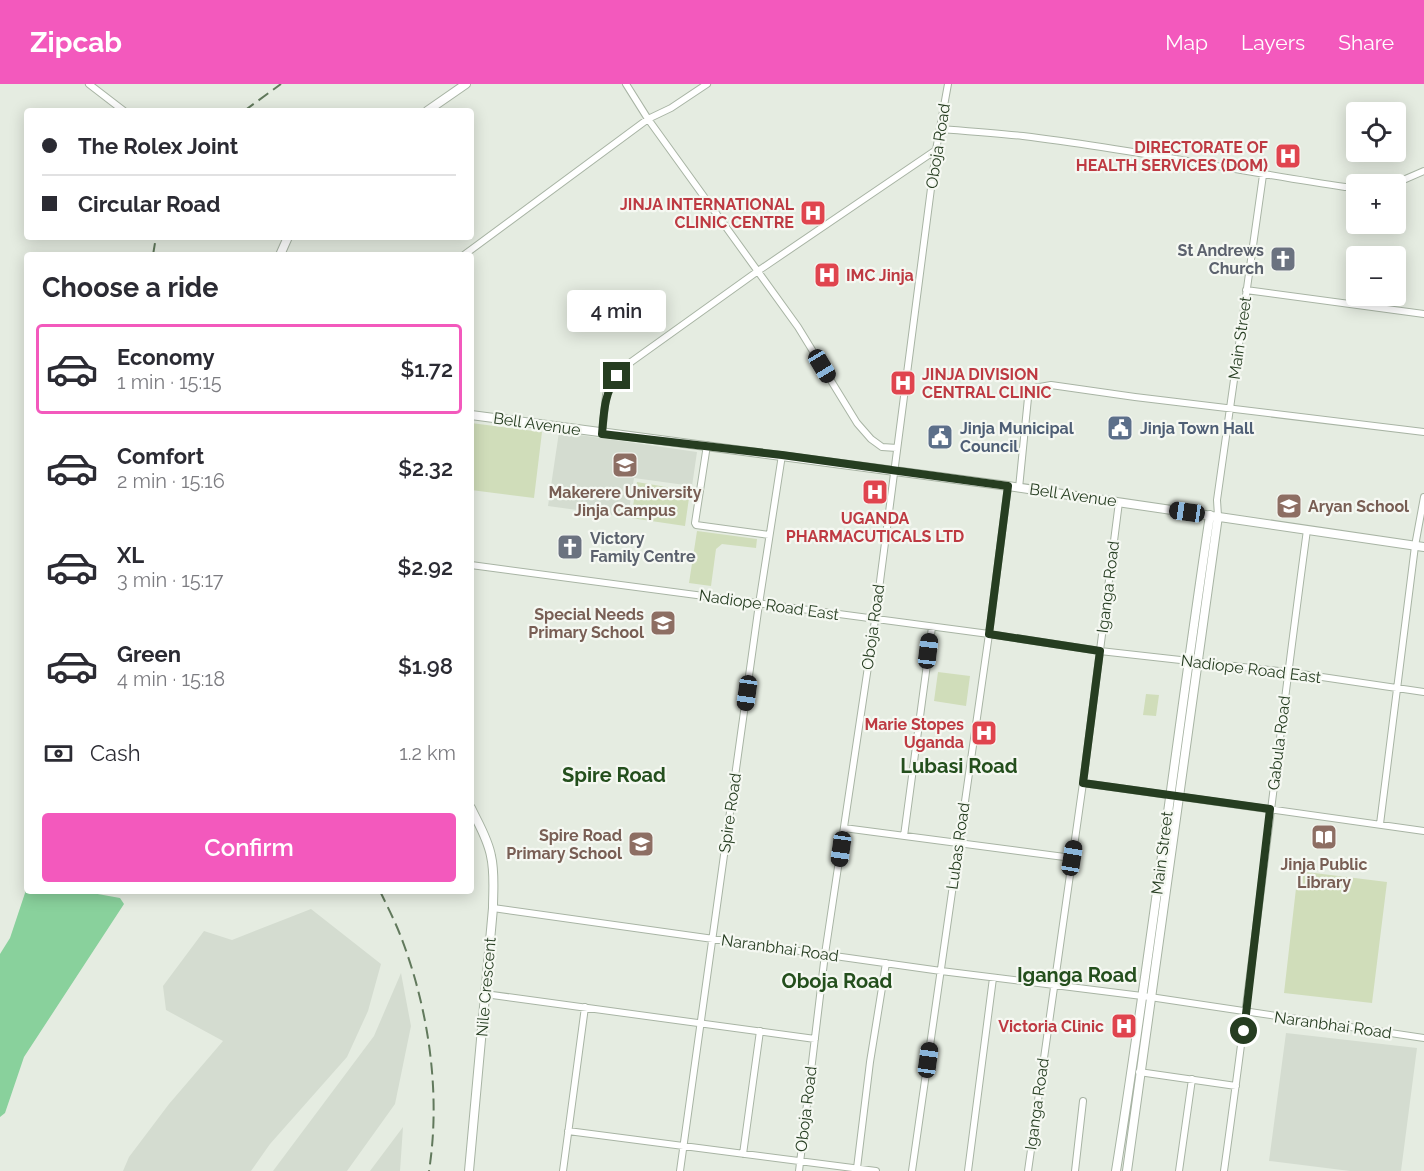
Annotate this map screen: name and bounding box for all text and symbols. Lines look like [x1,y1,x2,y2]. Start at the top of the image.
text: Zipcab [30,26,122,59]
text: Map [1165,30,1208,55]
text: Layers [1241,30,1305,55]
text: Share [1338,30,1394,55]
street label: Oboja Road [922,102,954,190]
map controls [1346,102,1406,306]
button: locate [1346,102,1406,162]
text: The Rolex Joint [78,133,238,159]
place label: DIRECTORATE OF HEALTH SERVICES (DOM) [1076,138,1268,175]
hospital icon: DIRECTORATE OF HEALTH SERVICES (DOM) [1273,141,1303,171]
button: + [1346,174,1406,234]
text: Circular Road [78,191,220,217]
place label: JINJA INTERNATIONAL CLINIC CENTRE [620,195,795,232]
hospital icon: JINJA INTERNATIONAL CLINIC CENTRE [798,198,828,228]
place label: St Andrews Church [1178,241,1264,278]
church icon: St Andrews Church [1268,244,1298,274]
button: − [1346,246,1406,306]
hospital icon: IMC Jinja [812,260,842,290]
place label: IMC Jinja [846,266,914,285]
text: Choose a ride [42,272,218,303]
callout: 4 min [568,289,666,331]
street label: Main Street [1225,294,1255,381]
text: 4 min [591,299,642,323]
icon: car [45,342,99,396]
text: Economy [117,344,215,370]
car [805,346,839,386]
text: $1.72 [400,356,453,382]
route end [603,362,630,389]
place label: JINJA DIVISION CENTRAL CLINIC [922,365,1051,402]
hospital icon: JINJA DIVISION CENTRAL CLINIC [888,368,918,398]
text: 1 min · 15:15 [117,370,222,394]
street label: Bell Avenue [492,408,582,440]
public building icon: Jinja Town Hall [1105,413,1135,443]
place label: Jinja Municipal Council [960,419,1075,456]
place label: Jinja Town Hall [1140,419,1255,438]
public building icon: Jinja Municipal Council [925,422,955,452]
icon: car [45,441,99,495]
text: Comfort [117,443,204,469]
school or university icon: Makerere University Jinja Campus [610,450,640,480]
text: $2.32 [398,455,453,481]
text: 2 min · 15:16 [117,469,225,493]
hospital icon: UGANDA PHARMACUTICALS LTD [860,477,890,507]
street label: Bell Avenue [1028,479,1118,511]
place label: Makerere University Jinja Campus [549,483,702,520]
school or university icon: Aryan School [1274,491,1304,521]
place label: Aryan School [1308,497,1410,516]
car [1168,501,1206,523]
place label: UGANDA PHARMACUTICALS LTD [786,509,964,546]
place label: Victory Family Centre [590,529,696,566]
church icon: Victory Family Centre [555,532,585,562]
icon: car [45,540,99,594]
street label: Iganga Road [1093,540,1123,634]
text: XL [117,542,144,568]
text: $2.92 [397,554,453,580]
text: 3 min · 15:17 [117,568,224,592]
street label: Oboja Road [858,583,888,671]
street label: Nadiope Road East [698,586,841,624]
place label: Special Needs Primary School [528,605,645,642]
school or university icon: Special Needs Primary School [648,608,678,638]
car [917,632,939,670]
icon: car [45,639,99,693]
text: Green [117,641,181,667]
street label: Nadiope Road East [1180,651,1323,687]
text: $1.98 [398,653,453,679]
text: 4 min · 15:18 [117,667,225,691]
car [736,674,758,712]
street label: Gabula Road [1264,695,1294,791]
place label: Marie Stopes Uganda [864,715,964,752]
hospital icon: Marie Stopes Uganda [969,718,999,748]
icon: cash [42,737,75,770]
text: Cash [90,740,141,766]
text: 1.2 km [399,741,456,765]
district label: Lubasi Road [900,754,1018,778]
district label: Spire Road [562,763,666,787]
street label: Spire Road [715,772,745,854]
street label: Lubas Road [942,801,974,891]
street label: Main Street [1147,810,1177,896]
button: Confirm [42,813,456,882]
library icon: Jinja Public Library [1309,822,1339,852]
place label: Spire Road Primary School [506,826,623,863]
school or university icon: Spire Road Primary School [626,829,656,859]
car [830,830,852,868]
car [1060,839,1084,877]
place label: Jinja Public Library [1281,855,1367,892]
street label: Naranbhai Road [720,930,840,966]
street label: Nile Crescent [472,936,500,1038]
district label: Iganga Road [1017,963,1137,987]
district label: Oboja Road [782,969,893,993]
street label: Naranbhai Road [1273,1007,1393,1043]
hospital icon: Victoria Clinic [1109,1011,1139,1041]
place label: Victoria Clinic [998,1017,1104,1036]
route start [1230,1017,1257,1044]
car [917,1041,939,1079]
street label: Iganga Road [1021,1057,1053,1151]
street label: Oboja Road [791,1065,821,1153]

